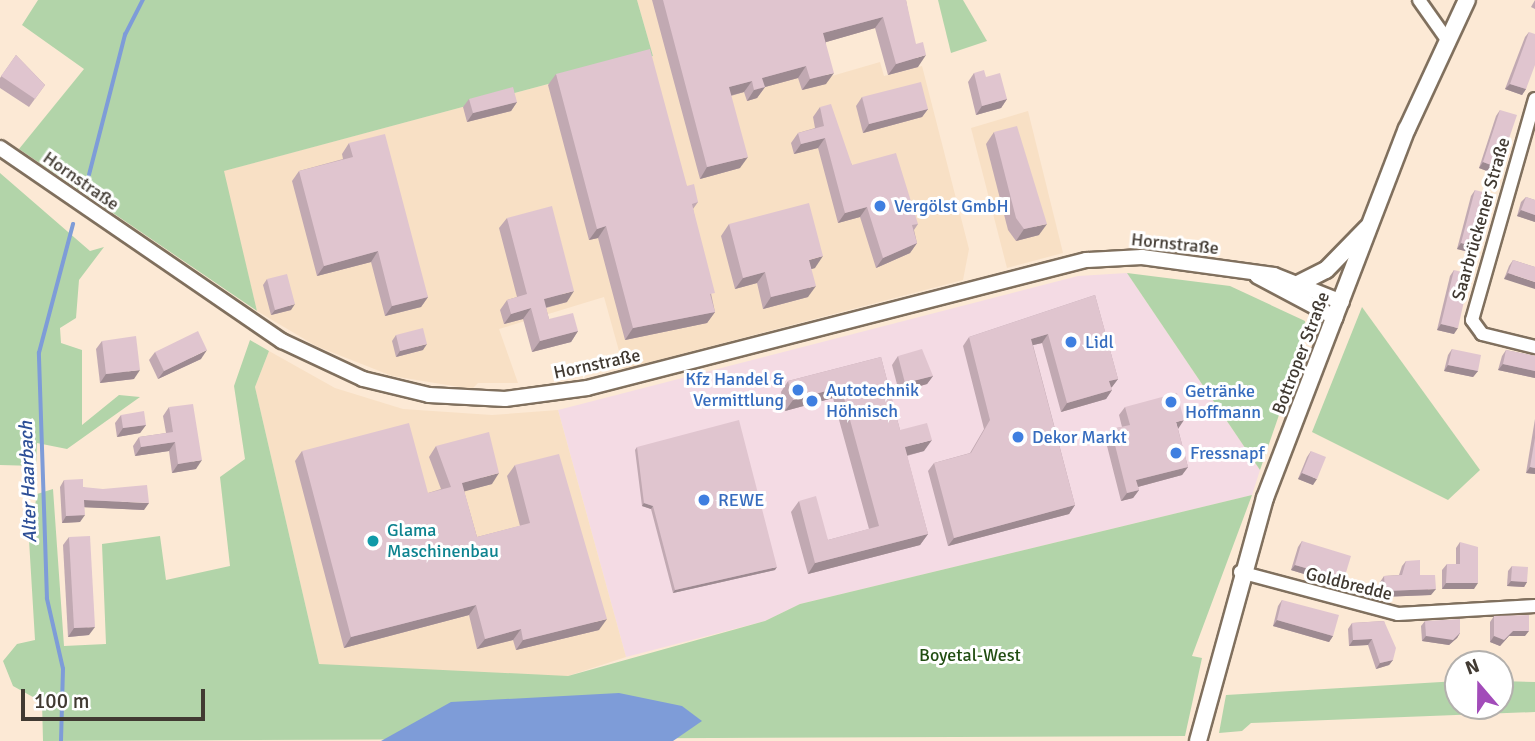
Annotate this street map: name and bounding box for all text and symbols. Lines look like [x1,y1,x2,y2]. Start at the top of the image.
street label: Saarbrückener Straße [1447,135,1515,303]
street label: Hornstraße [39,147,123,215]
place label: Vergölst GmbH [894,195,1009,217]
marker: Vergölst GmbH [872,198,888,214]
street label: Hornstraße [1130,229,1220,259]
street label: Bottroper Straße [1268,289,1334,417]
place label: Lidl [1085,331,1114,353]
marker: Lidl [1063,334,1079,350]
street label: Hornstraße [552,344,642,384]
place label: Kfz Handel & Vermittlung [685,369,784,412]
place label: Autotechnik Höhnisch [826,380,919,422]
place label: Getränke Hoffmann [1185,381,1261,424]
marker: Kfz Handel & Vermittlung [790,382,806,398]
marker: Autotechnik Höhnisch [804,393,820,409]
marker: Getränke Hoffmann [1163,394,1179,410]
water label: Alter Haarbach [15,421,43,543]
place label: Dekor Markt [1032,426,1127,448]
marker: Dekor Markt [1010,429,1026,445]
place label: Fressnapf [1190,442,1265,464]
marker: Fressnapf [1168,445,1184,461]
place label: REWE [718,489,764,511]
marker: REWE [696,492,712,508]
place label: Glama Maschinenbau [387,520,499,562]
marker: Glama Maschinenbau [365,533,381,549]
street label: Goldbredde [1303,563,1395,605]
park label: Boyetal-West [919,644,1021,666]
north arrow [1444,650,1514,720]
text: N [1462,654,1483,681]
scale bar [24,674,208,718]
text: 100 m [34,688,89,714]

